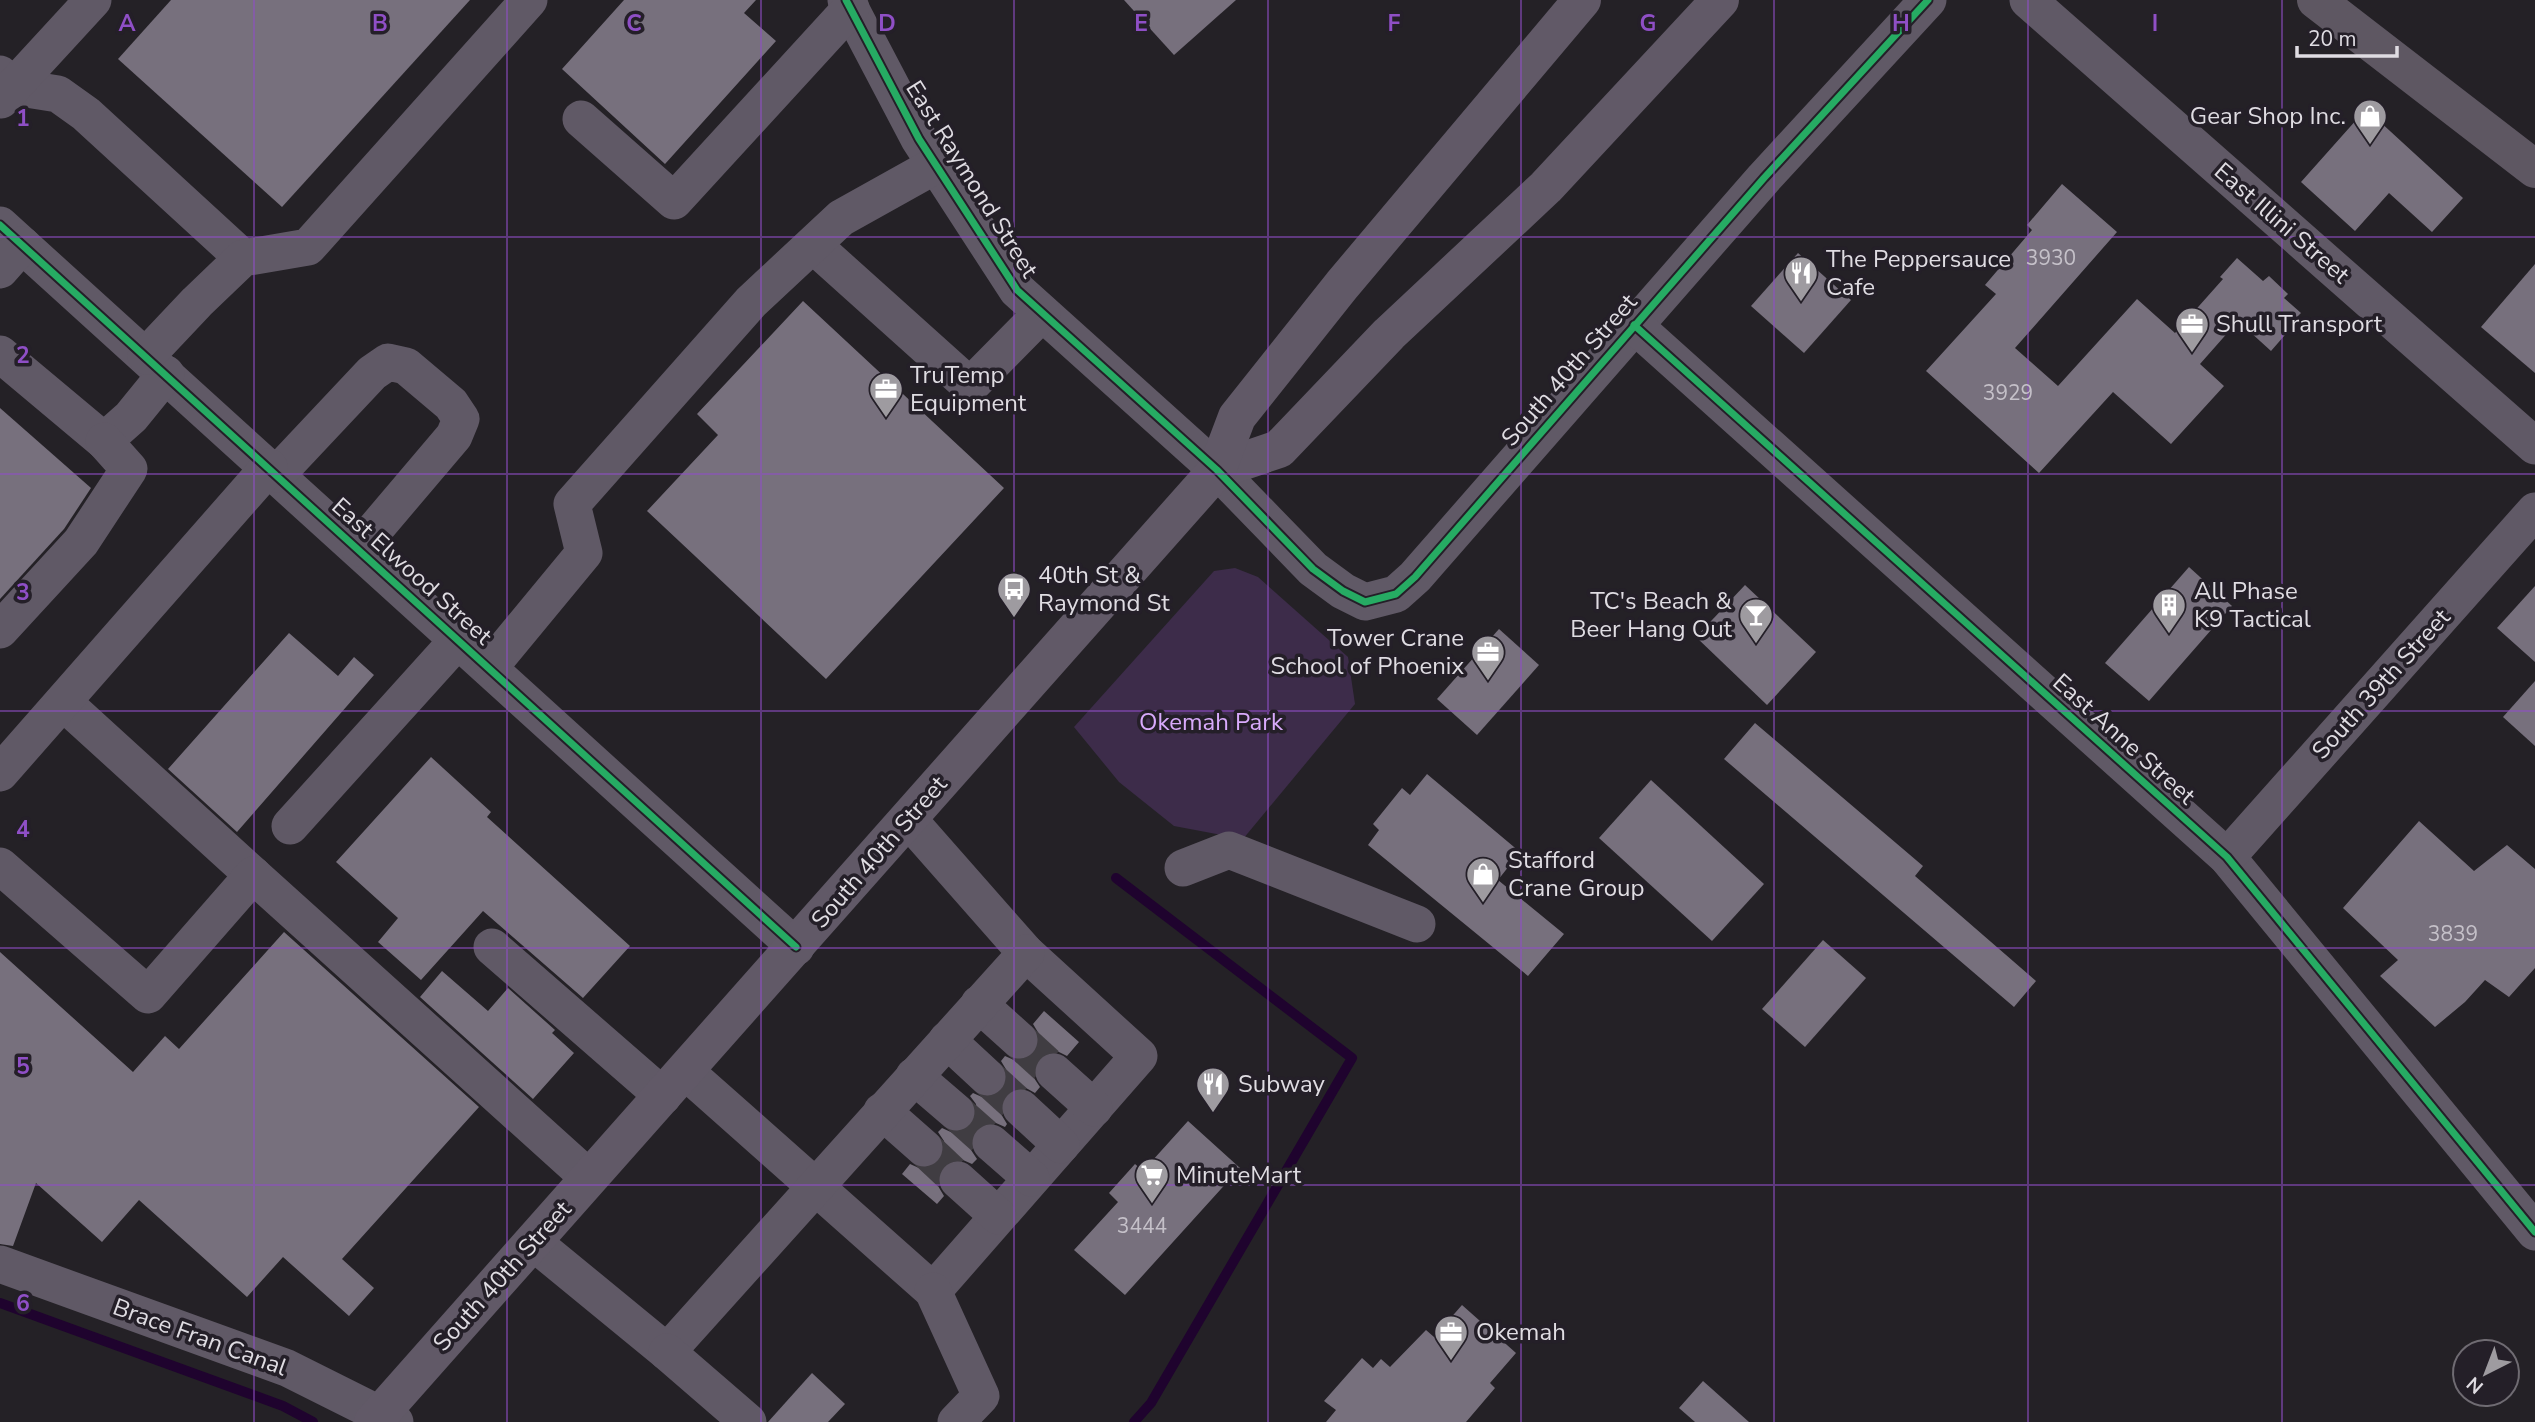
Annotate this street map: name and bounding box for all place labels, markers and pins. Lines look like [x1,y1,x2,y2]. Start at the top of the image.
shop icon: Gear Shop Inc. [2351,97,2389,146]
place label: Gear Shop Inc. [2190,100,2346,132]
place label: The Peppersauce Cafe [1826,243,2011,303]
restaurant icon: The Peppersauce Cafe [1782,254,1820,303]
office icon: Shull Transport [2173,305,2211,354]
place label: Shull Transport [2216,308,2383,340]
place label: TruTemp Equipment [910,359,1027,419]
office icon: TruTemp Equipment [867,370,905,419]
place label: 40th St & Raymond St [1038,559,1170,619]
bus stop icon: 40th St & Raymond St [995,570,1033,619]
place label: All Phase K9 Tactical [2194,575,2311,635]
place label: TC's Beach & Beer Hang Out [1570,585,1733,645]
building icon: All Phase K9 Tactical [2150,586,2188,635]
bar icon: TC's Beach & Beer Hang Out [1737,596,1775,645]
place label: Tower Crane School of Phoenix [1270,622,1464,682]
office icon: Tower Crane School of Phoenix [1469,633,1507,682]
place label: Stafford Crane Group [1508,844,1645,904]
shop icon: Stafford Crane Group [1464,855,1502,904]
restaurant icon: Subway [1194,1065,1232,1114]
place label: Subway [1238,1068,1326,1100]
supermarket icon: MinuteMart [1133,1156,1171,1205]
place label: MinuteMart [1176,1159,1302,1191]
office icon: Okemah [1432,1313,1470,1362]
place label: Okemah [1476,1316,1566,1348]

